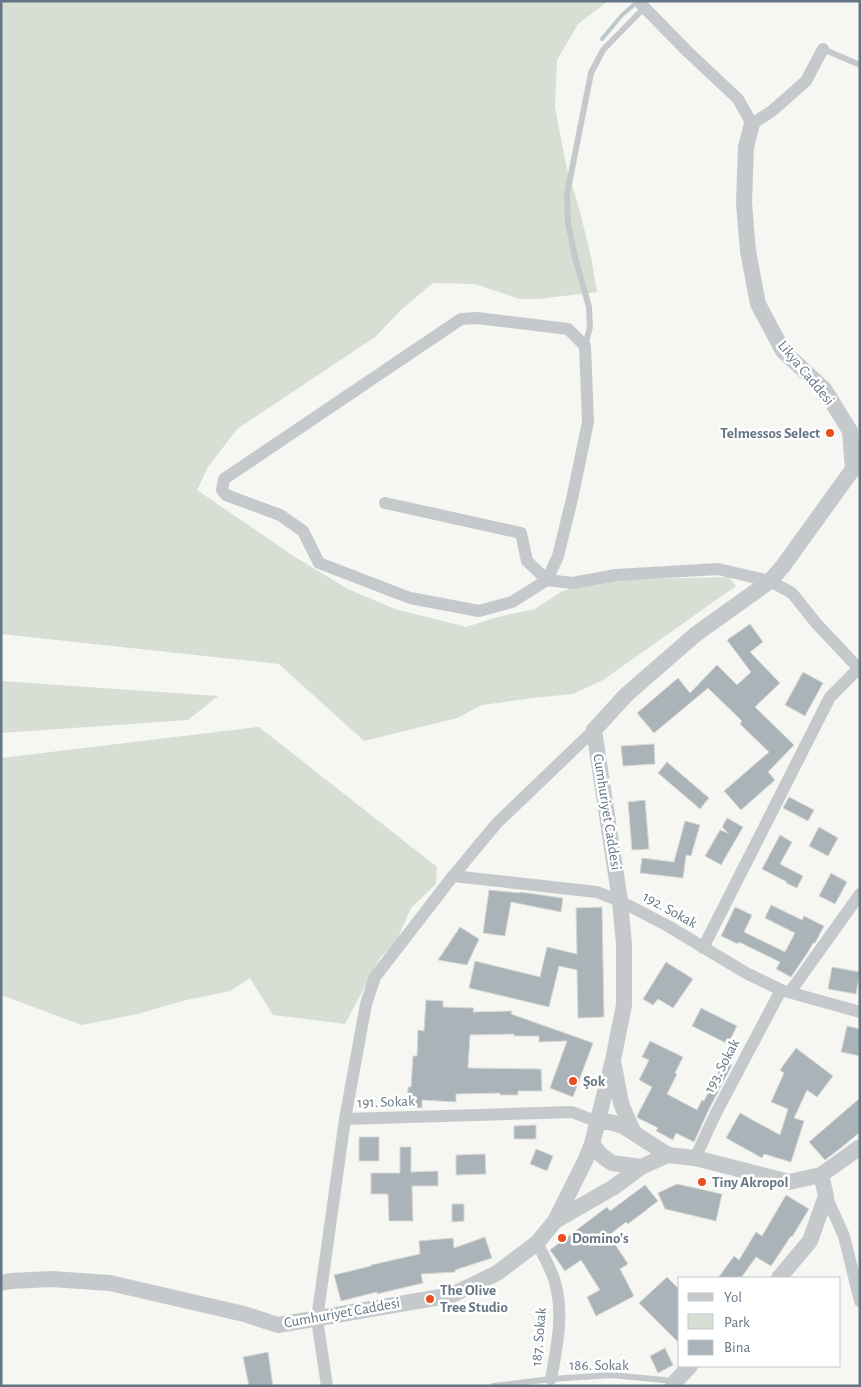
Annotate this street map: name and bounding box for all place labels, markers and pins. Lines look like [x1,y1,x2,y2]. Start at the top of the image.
place label: Telmessos Select [720,426,820,441]
marker: Telmessos Select [824,427,836,439]
place label: Şok [583,1074,606,1089]
marker: Şok [567,1075,579,1087]
place label: Tiny Akropol [712,1175,788,1190]
marker: Tiny Akropol [696,1176,708,1188]
place label: Domino's [572,1231,629,1246]
marker: Domino's [556,1232,568,1244]
place label: The Olive Tree Studio [440,1283,508,1315]
marker: The Olive Tree Studio [424,1293,436,1305]

